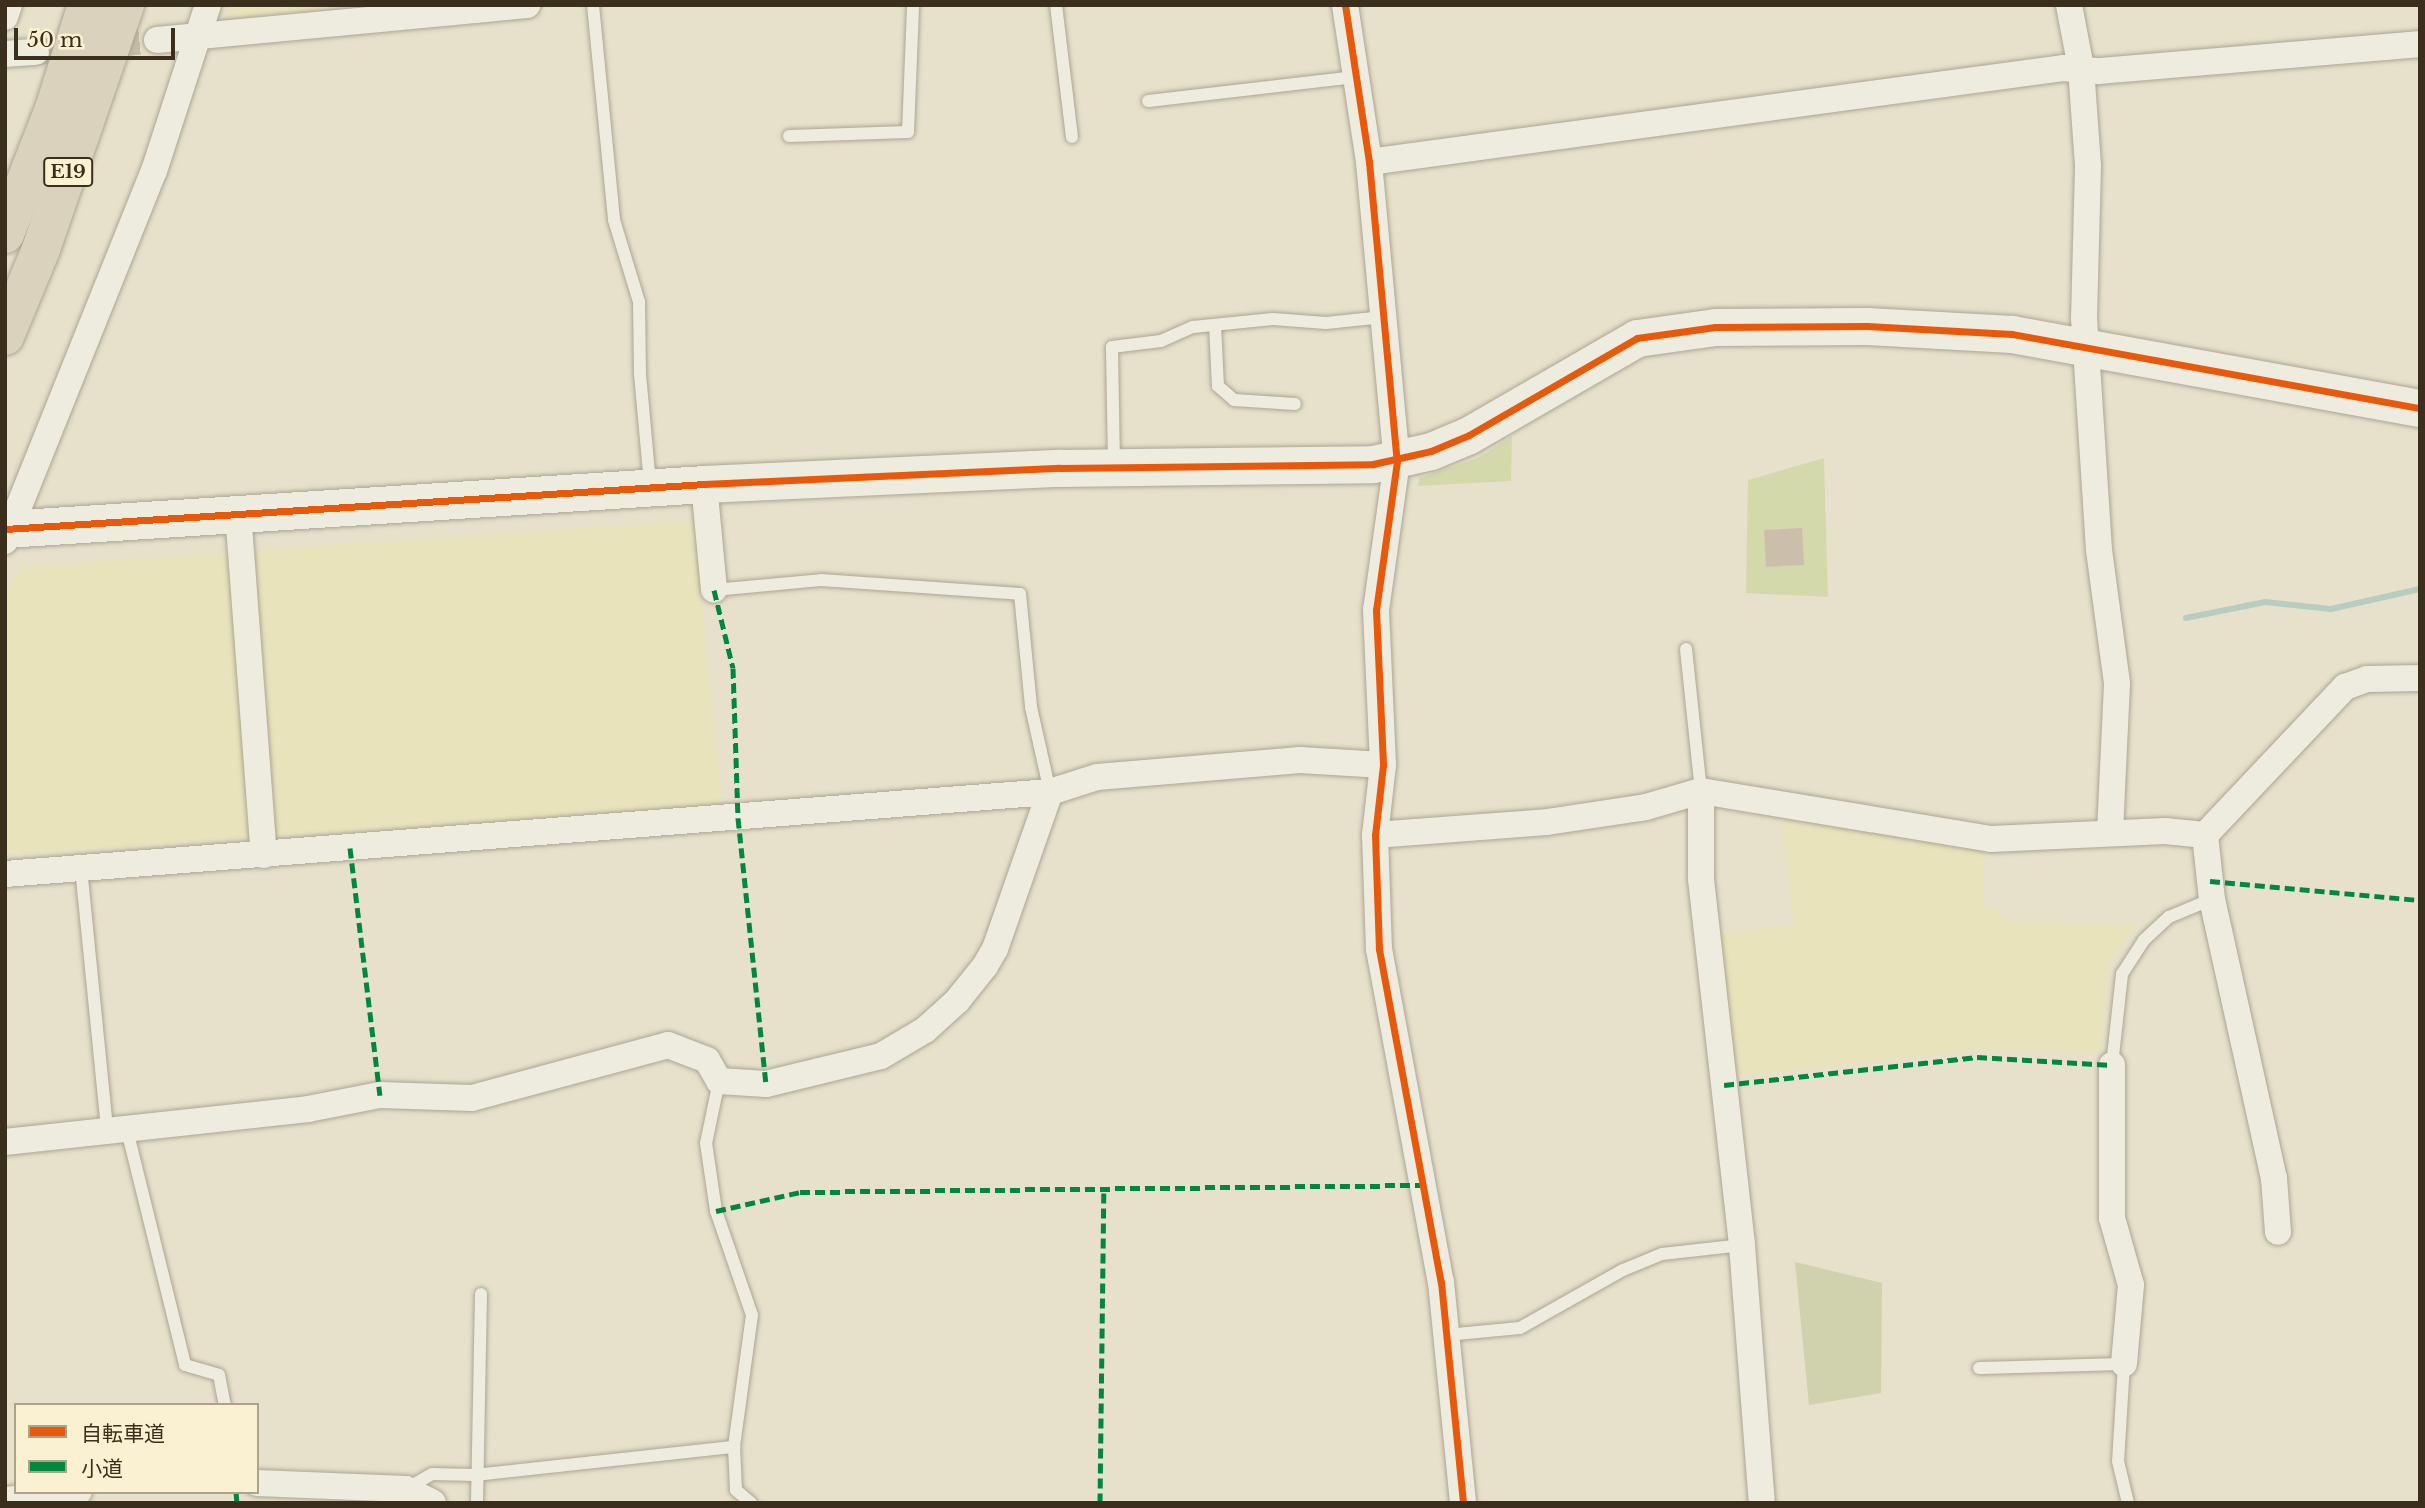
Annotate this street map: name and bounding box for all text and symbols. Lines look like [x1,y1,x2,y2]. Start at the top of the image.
scale bar [18,14,178,58]
text: 50 m [27,27,82,53]
road number: E19 [42,156,94,188]
legend [14,1403,259,1494]
text: 自転車道 [81,1421,165,1447]
text: 小道 [81,1456,123,1482]

